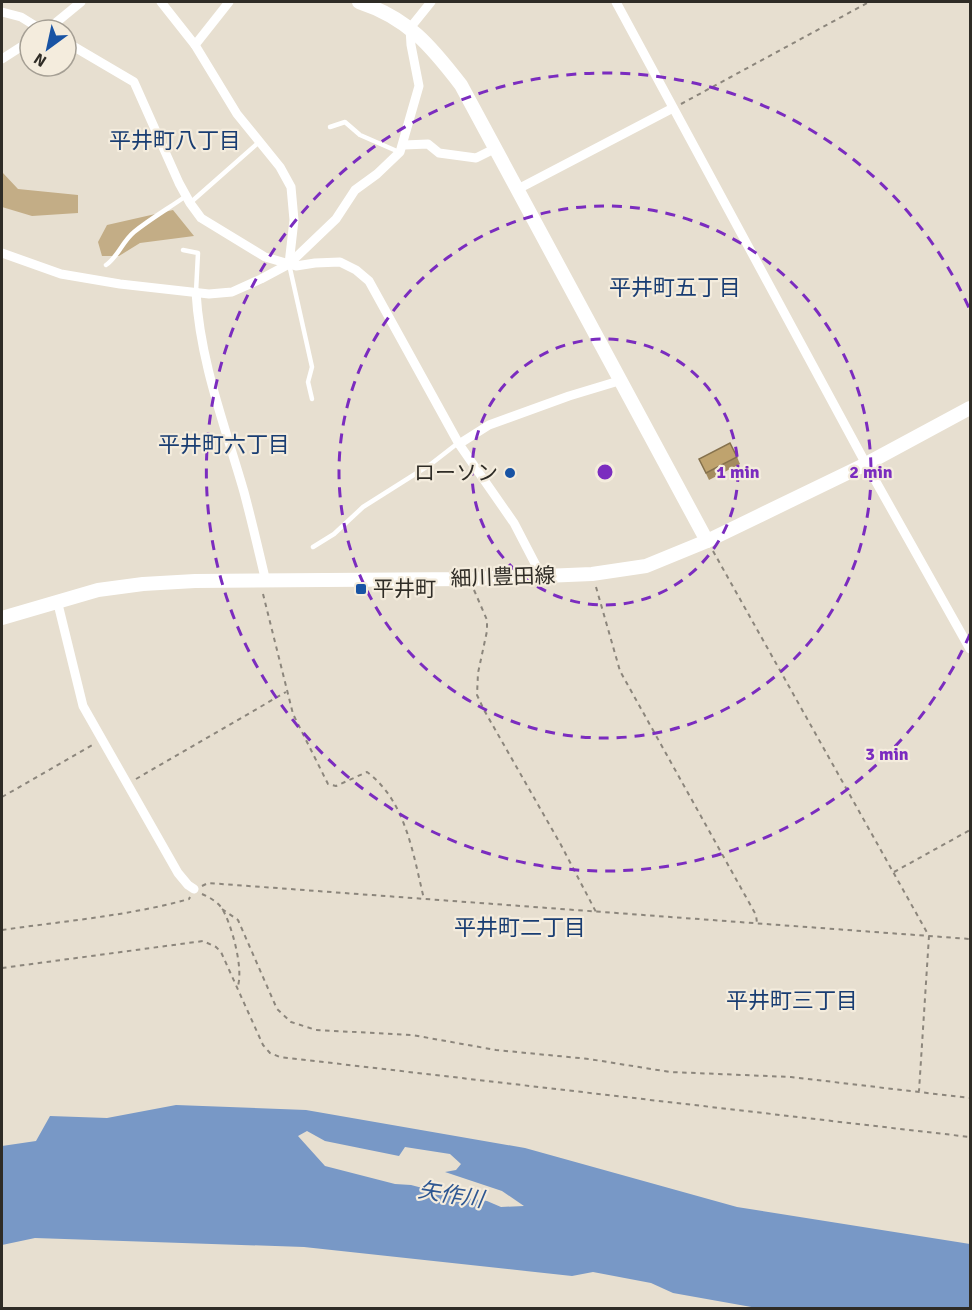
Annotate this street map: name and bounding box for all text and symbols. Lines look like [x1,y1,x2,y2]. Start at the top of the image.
north arrow [18,18,78,78]
text: N [30,48,50,71]
district label: 平井町八丁目 [109,127,241,154]
district label: 平井町五丁目 [609,274,741,301]
district label: 平井町六丁目 [158,431,290,458]
place label: ローソン [414,460,498,486]
text: 1 min [716,461,760,483]
text: 2 min [849,461,893,483]
centre of rings [595,462,615,482]
marker: ローソン [503,466,517,480]
street label: 細川豊田線 [450,562,556,592]
place label: 平井町 [373,576,436,602]
marker: 平井町 [354,582,368,596]
text: 3 min [865,743,909,765]
district label: 平井町二丁目 [454,914,586,941]
district label: 平井町三丁目 [726,987,858,1014]
water label: 矢作川 [416,1176,488,1213]

